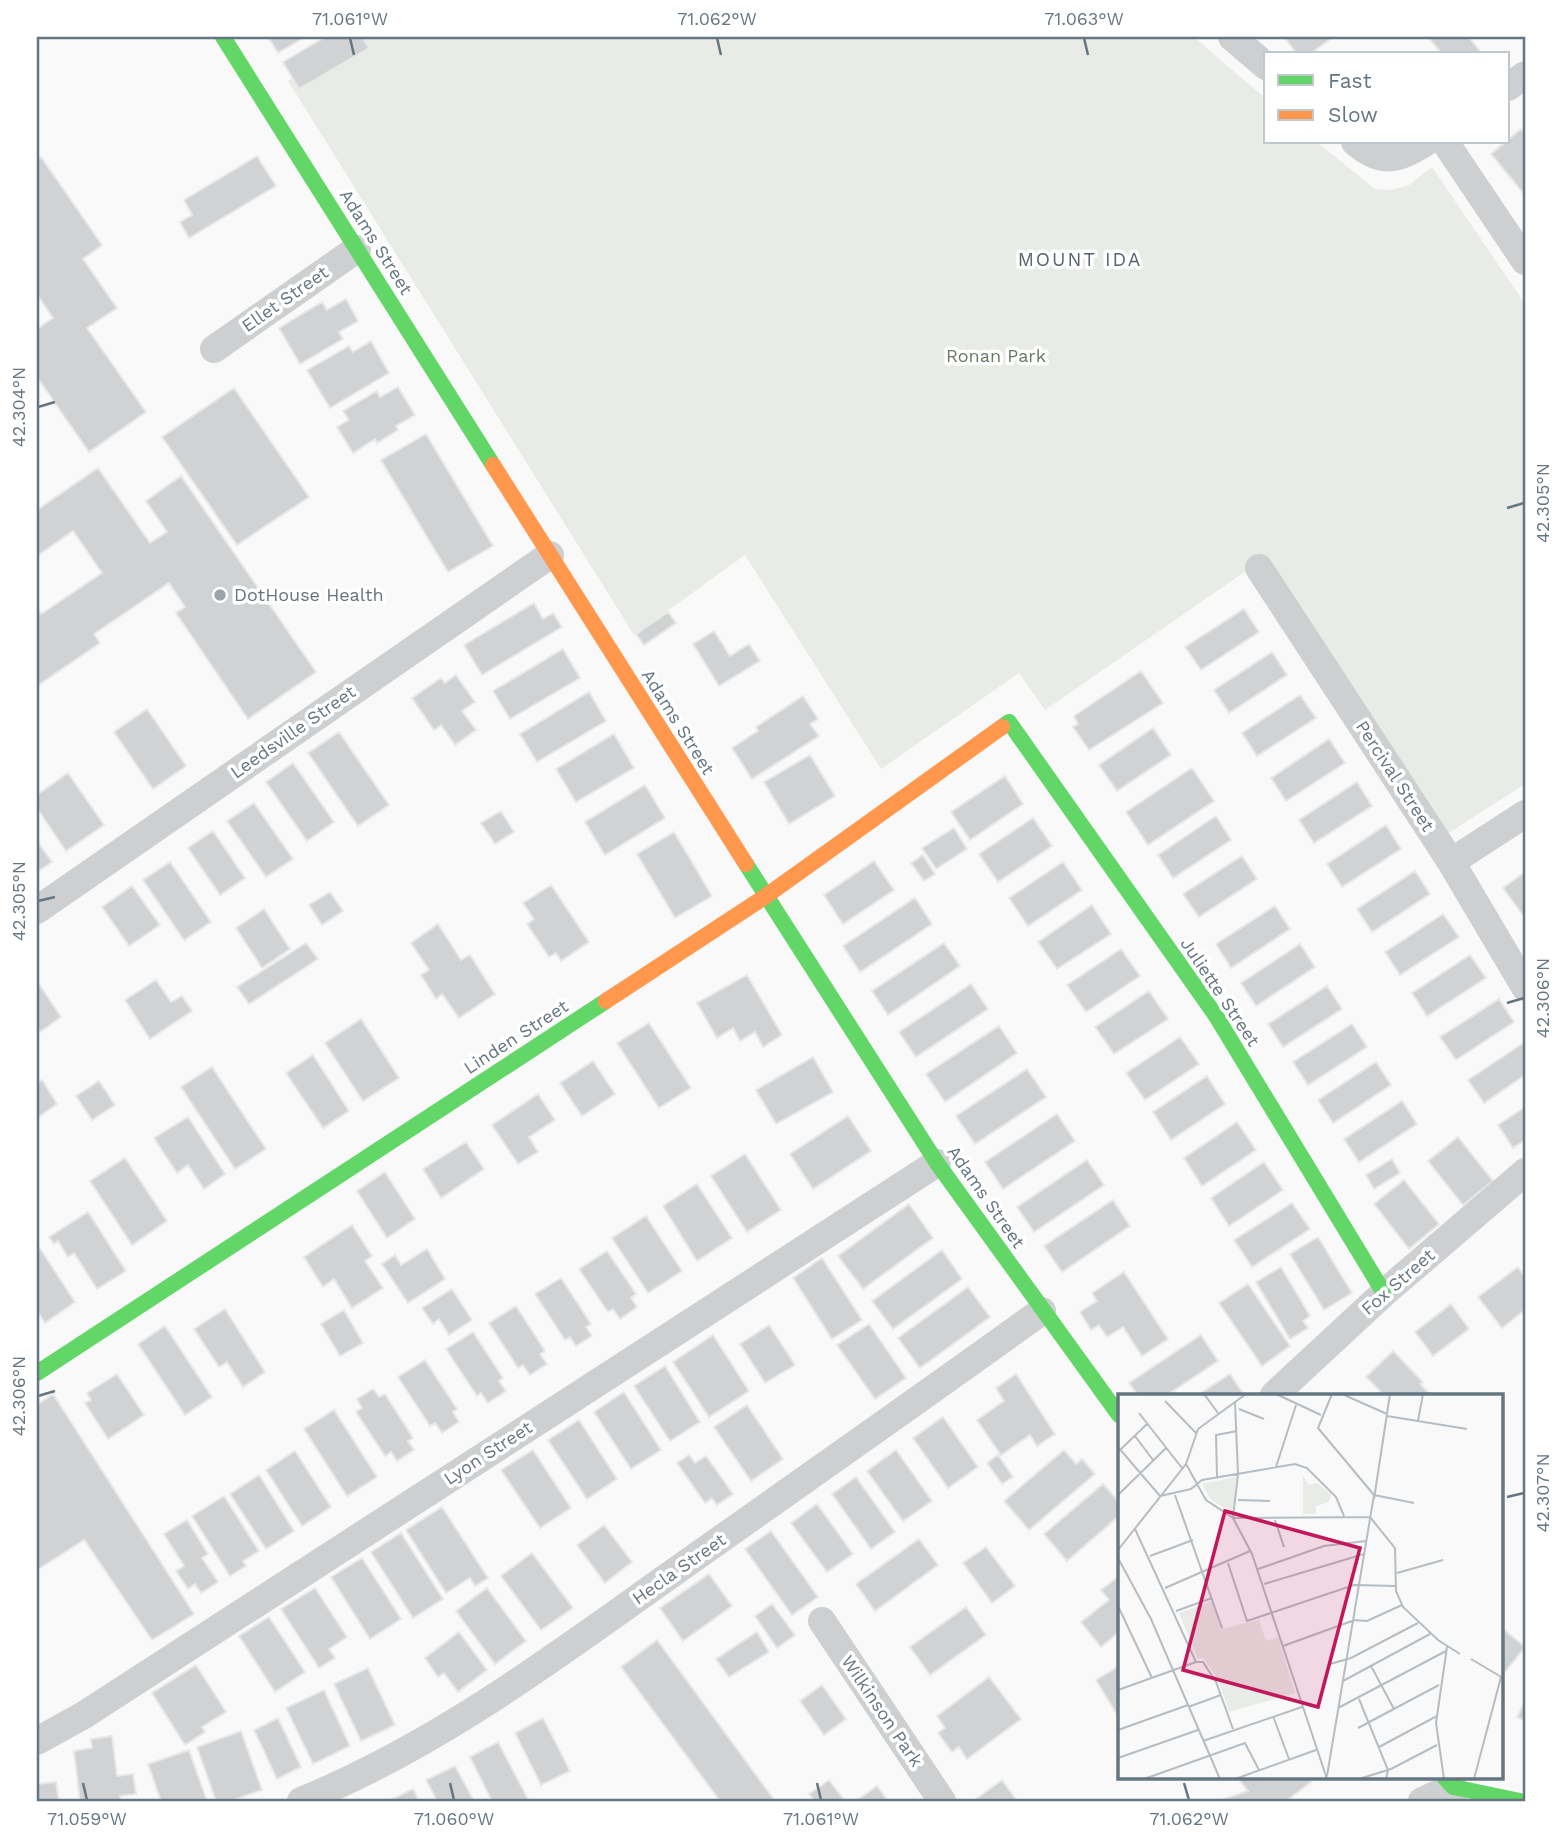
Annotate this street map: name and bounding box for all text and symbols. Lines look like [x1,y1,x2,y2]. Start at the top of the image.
text: 71.061°W [312,8,388,29]
text: 71.062°W [677,8,757,29]
text: 71.063°W [1044,8,1124,29]
legend [1264,52,1510,144]
text: Fast [1328,68,1372,93]
text: Slow [1328,102,1378,127]
street label: Adams Street [336,185,417,299]
district label: MOUNT IDA [1018,248,1142,271]
street label: Ellet Street [238,261,332,336]
park label: Ronan Park [946,345,1046,366]
text: 42.304°N [8,367,29,447]
text: 42.305°N [1532,463,1553,543]
place label: DotHouse Health [234,584,384,605]
marker: DotHouse Health [212,587,228,603]
street label: Adams Street [638,665,719,779]
street label: Leedsville Street [226,680,360,783]
street label: Percival Street [1352,716,1439,835]
text: 42.305°N [8,861,29,941]
street label: Juliette Street [1176,934,1265,1050]
text: 42.306°N [1532,958,1553,1038]
street label: Linden Street [460,995,572,1078]
street label: Adams Street [943,1141,1030,1252]
street label: Fox Street [1357,1244,1439,1319]
text: 42.306°N [8,1356,29,1436]
inset map [1118,1394,1502,1778]
street label: Lyon Street [440,1416,536,1489]
text: 42.307°N [1532,1453,1553,1533]
street label: Hecla Street [628,1528,730,1608]
street label: Wilkinson Park [837,1651,927,1770]
text: 71.059°W [47,1808,127,1829]
text: 71.060°W [414,1808,494,1829]
text: 71.061°W [783,1808,859,1829]
text: 71.062°W [1149,1808,1229,1829]

